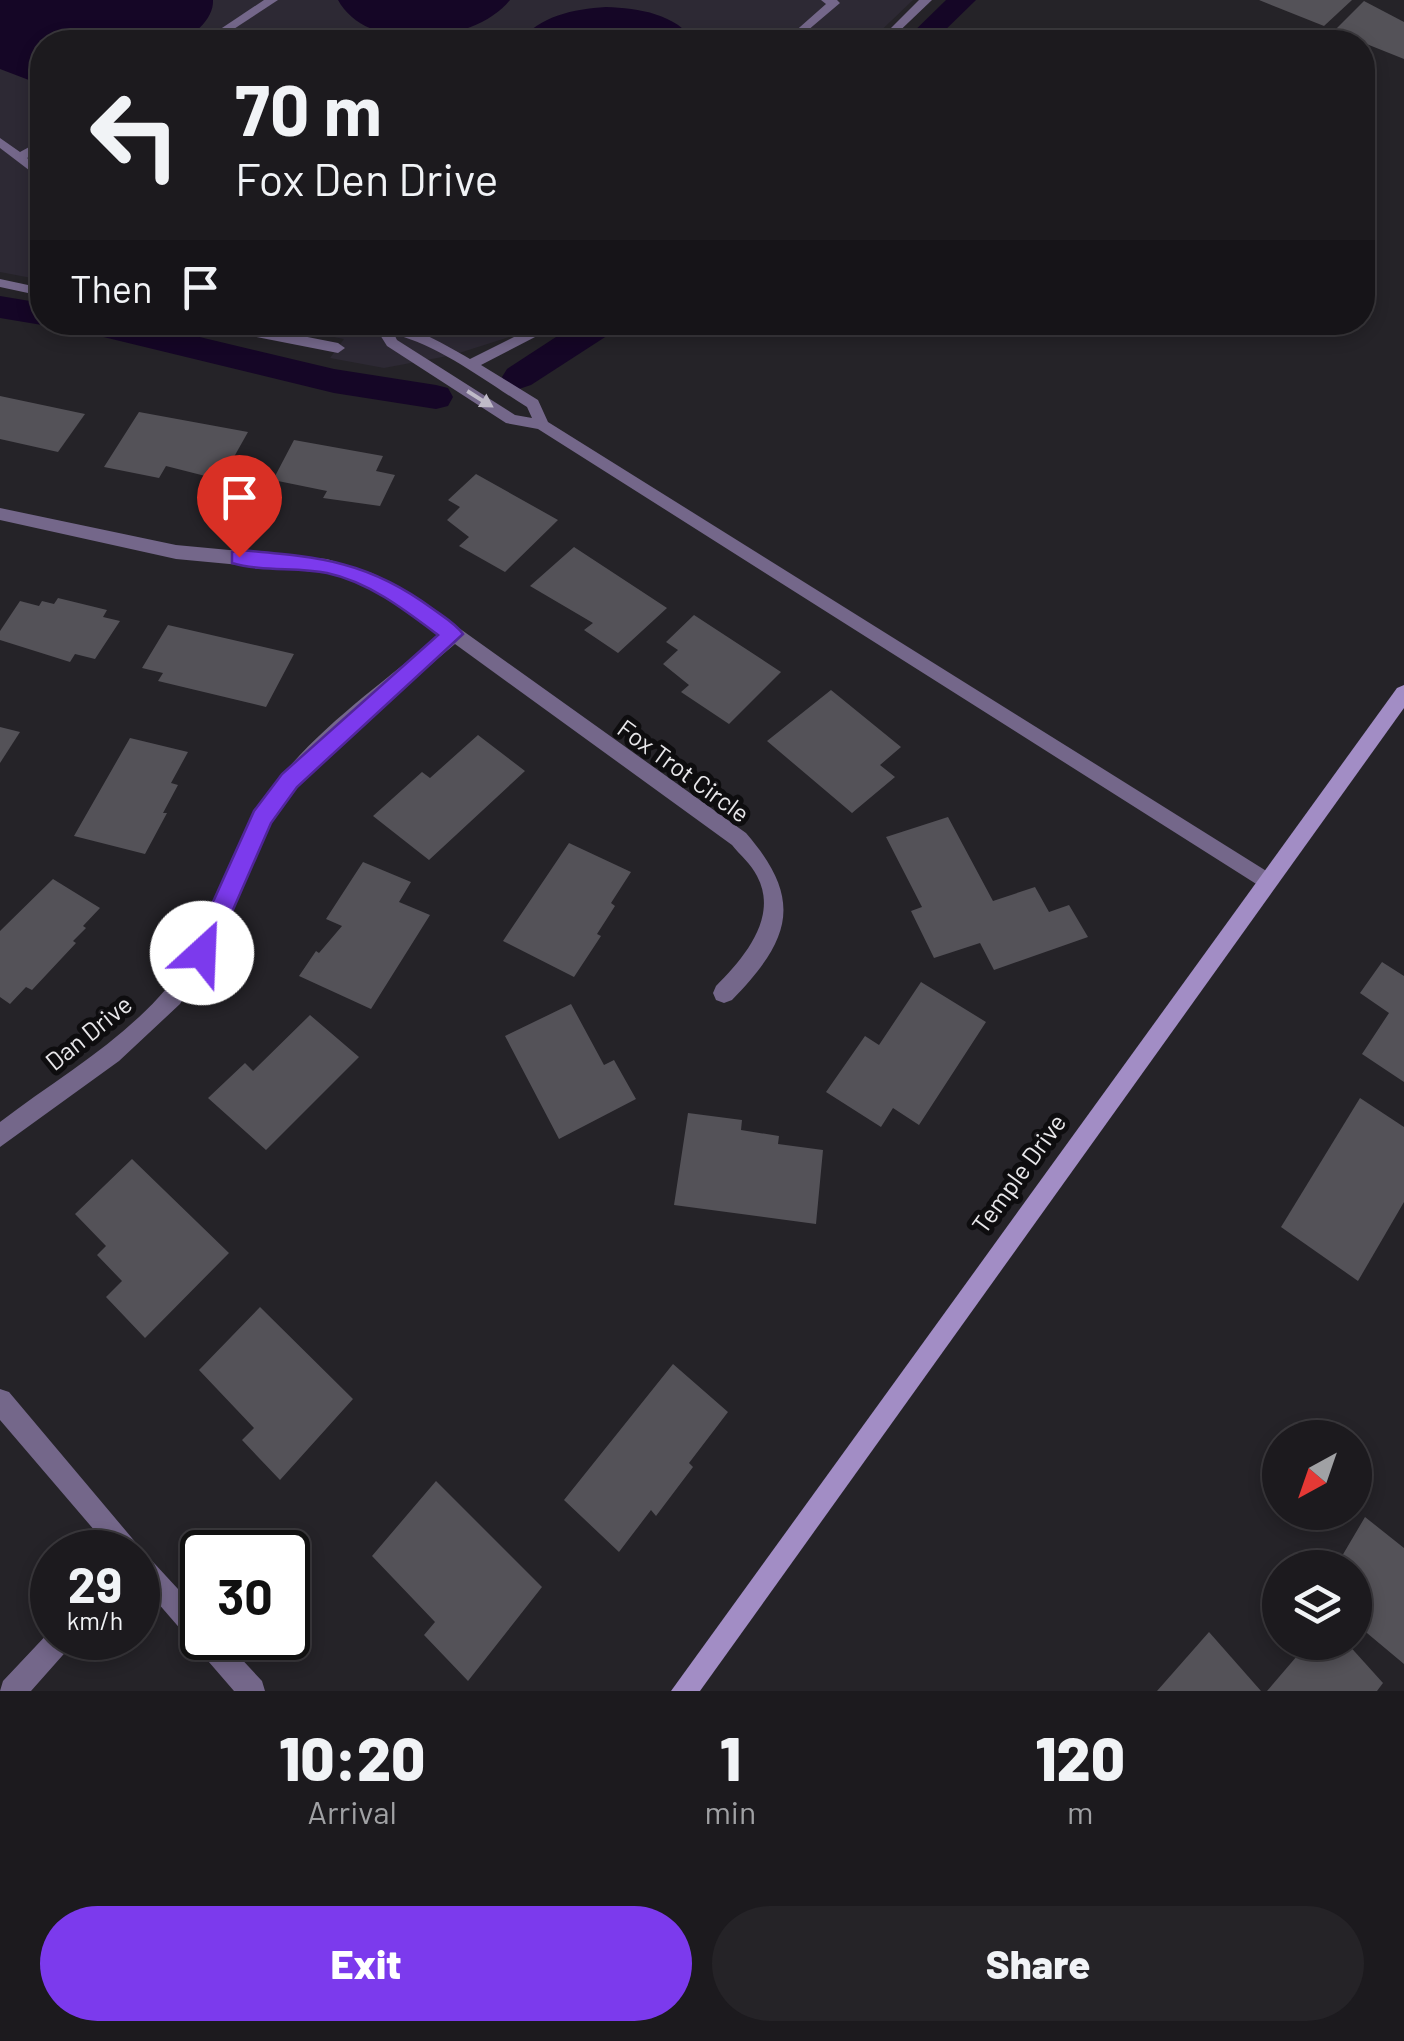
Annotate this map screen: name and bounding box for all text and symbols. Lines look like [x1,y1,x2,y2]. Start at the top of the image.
text: 70 m [235,66,382,150]
icon: left [70,70,200,200]
text: Fox Den Drive [235,151,499,205]
icon: arrive [173,260,228,315]
text: Then [70,265,153,311]
one-way arrow [466,389,494,407]
pin [197,455,282,558]
icon: arrive [212,470,267,525]
street label: Fox Trot Circle [612,712,756,828]
position arrow [150,901,254,1005]
street label: Dan Drive [39,988,137,1076]
street label: Temple Drive [965,1108,1071,1238]
north arrow [1262,1420,1372,1530]
map controls [1262,1420,1372,1660]
speed limit sign: 30 [180,1530,310,1660]
button: layers [1262,1550,1372,1660]
text: 29 [68,1553,122,1613]
text: km/h [67,1605,123,1635]
text: 10:20 [279,1721,425,1793]
text: 1 [720,1721,741,1793]
text: 120 [1035,1721,1125,1793]
text: Arrival [307,1792,397,1830]
text: min [704,1792,756,1830]
text: m [1067,1792,1093,1830]
button: Exit [40,1906,692,2021]
button: Share [712,1906,1364,2021]

